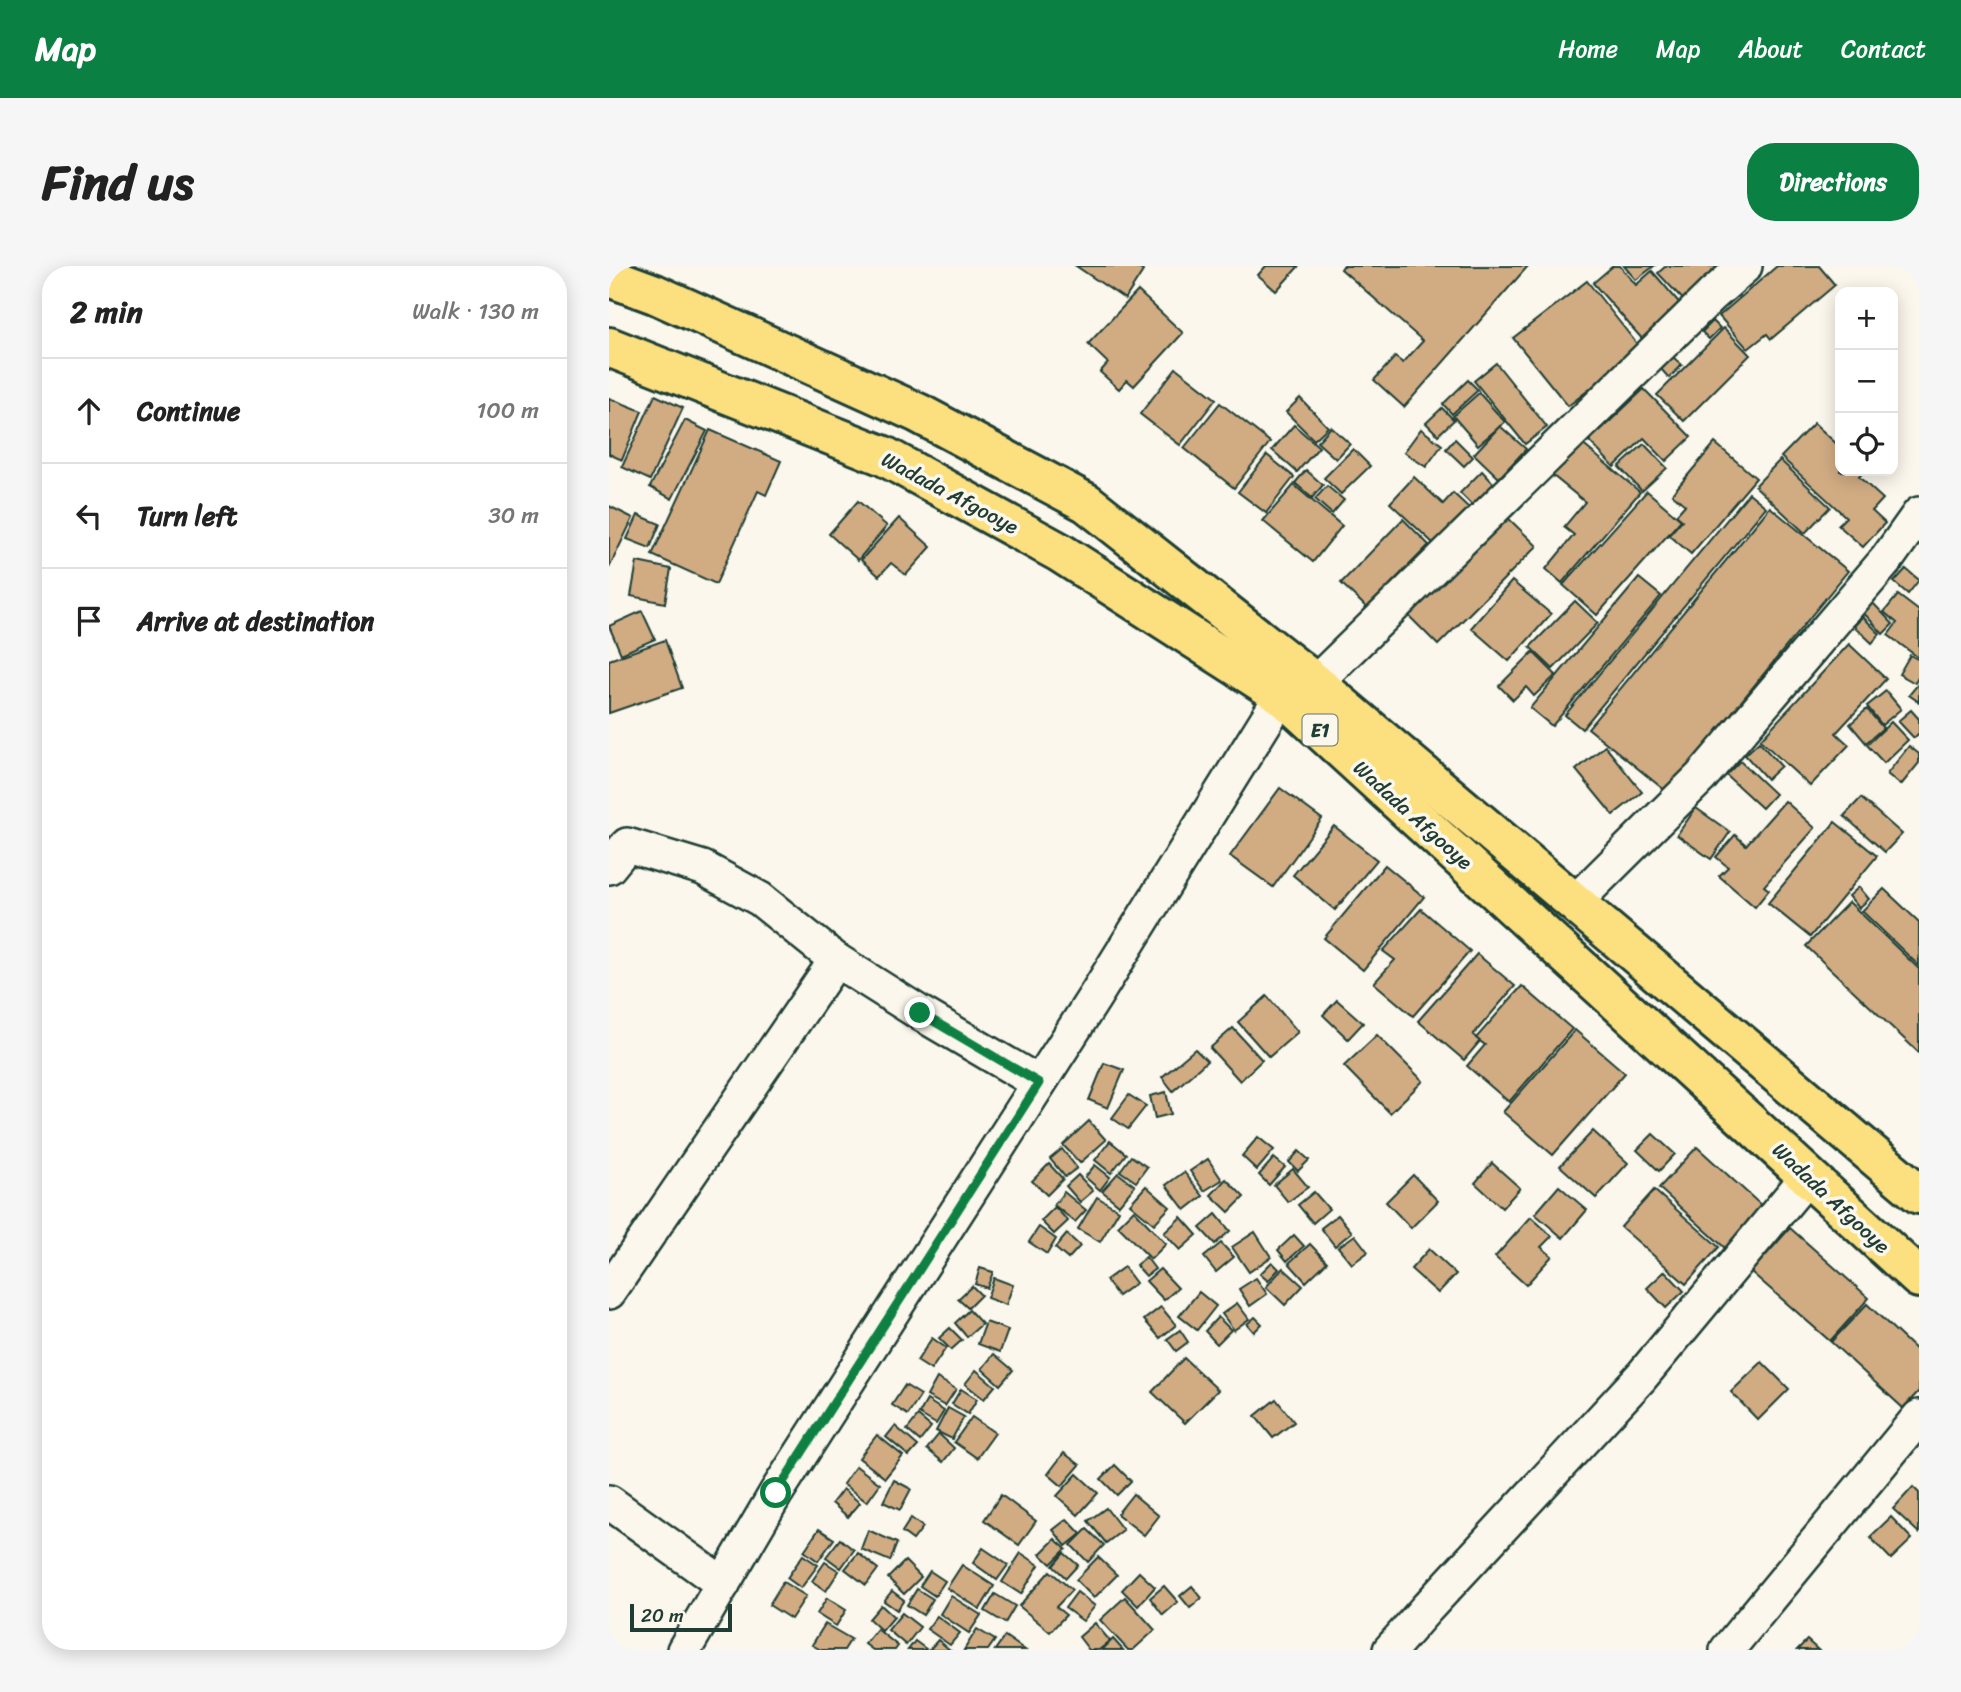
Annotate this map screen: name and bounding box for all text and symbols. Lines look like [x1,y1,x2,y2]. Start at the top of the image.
text: Map [35,20,96,78]
text: Home [1558,28,1618,70]
text: Map [1656,28,1700,70]
text: About [1738,28,1803,70]
text: Contact [1841,28,1926,70]
text: Find us [42,139,194,226]
button: Directions [1747,143,1919,221]
text: 2 min [70,285,143,339]
map controls [1835,287,1898,476]
button: + [1835,287,1898,350]
text: Walk · 130 m [412,291,539,332]
button: − [1835,350,1898,413]
text: Continue [137,388,240,434]
text: 100 m [476,390,539,431]
icon: ahead [70,392,108,430]
button: locate [1835,413,1898,476]
street label: Wadada Afgooye [874,441,1026,545]
text: Turn left [137,493,237,539]
text: 30 m [488,495,539,536]
icon: left [70,497,108,535]
text: Arrive at destination [137,598,374,644]
icon: arrive [70,602,108,640]
road number: E1 [1303,715,1337,746]
street label: Wadada Afgooye [1344,750,1482,880]
route end [904,997,935,1028]
street label: Wadada Afgooye [1763,1133,1899,1263]
route start [760,1477,791,1508]
text: 20 m [641,1599,684,1632]
scale bar [630,1601,731,1633]

